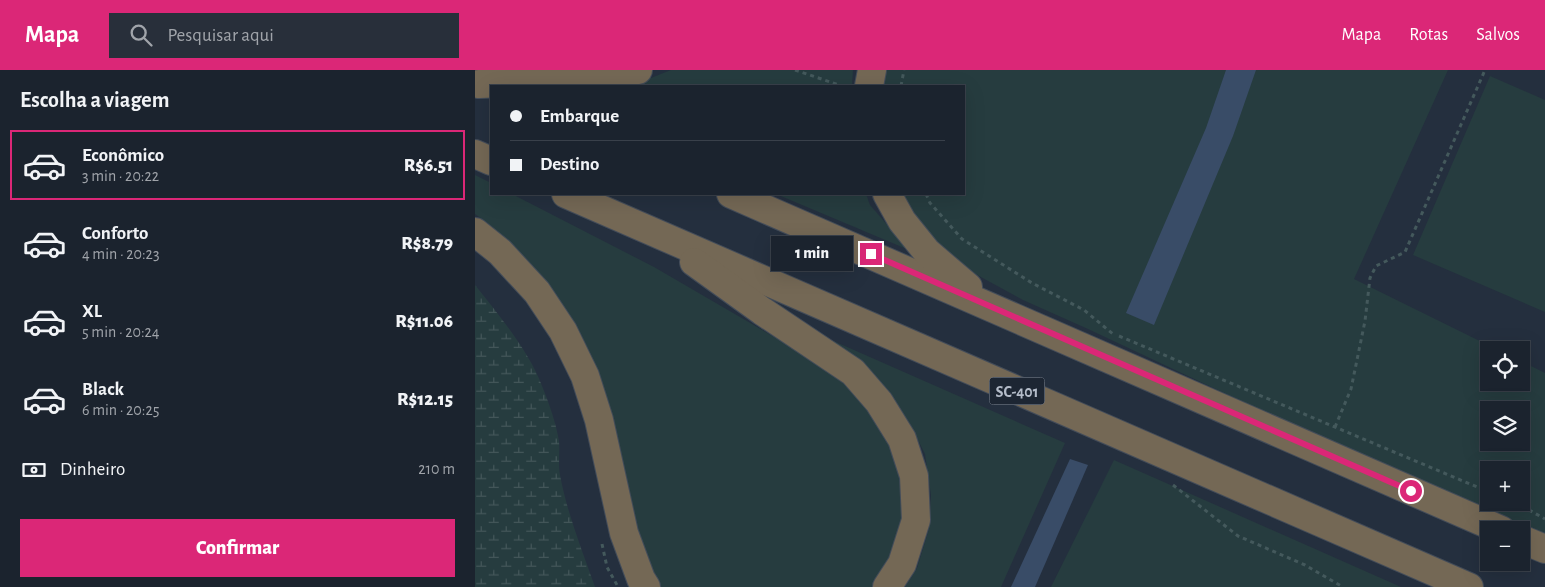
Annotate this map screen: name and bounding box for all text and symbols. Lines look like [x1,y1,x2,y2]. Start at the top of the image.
search box [109,13,459,58]
icon: search [127,21,155,49]
text: Mapa [25,23,79,47]
text: Pesquisar aqui [167,26,274,45]
text: Mapa [1342,26,1381,44]
text: Rotas [1409,26,1448,44]
text: Salvos [1476,26,1520,44]
text: Escolha a viagem [20,89,169,111]
text: Embarque [540,107,619,126]
icon: car [22,143,67,188]
text: Econômico [82,146,164,165]
text: Destino [540,155,599,174]
text: R$6.51 [404,156,453,175]
text: 3 min · 20:22 [82,168,159,184]
icon: car [22,221,67,266]
text: Conforto [82,224,148,243]
text: R$8.79 [401,234,453,253]
callout: 1 min [771,236,853,272]
route end [860,243,882,265]
text: 1 min [795,245,829,261]
text: 4 min · 20:23 [82,246,159,262]
icon: car [22,299,67,344]
text: XL [82,302,102,321]
text: R$11.06 [395,312,453,331]
text: 5 min · 20:24 [82,324,160,340]
map controls [1480,341,1530,571]
button: locate [1480,341,1530,391]
icon: car [22,377,67,422]
road number: SC-401 [989,378,1045,404]
text: Black [82,380,124,399]
text: R$12.15 [397,390,453,409]
button: layers [1480,401,1530,451]
text: 6 min · 20:25 [82,402,159,418]
icon: cash [20,456,48,484]
text: Dinheiro [60,460,125,479]
text: 210 m [418,461,455,477]
button: + [1480,461,1530,511]
route start [1400,480,1422,502]
button: Confirmar [20,519,455,577]
button: − [1480,521,1530,571]

